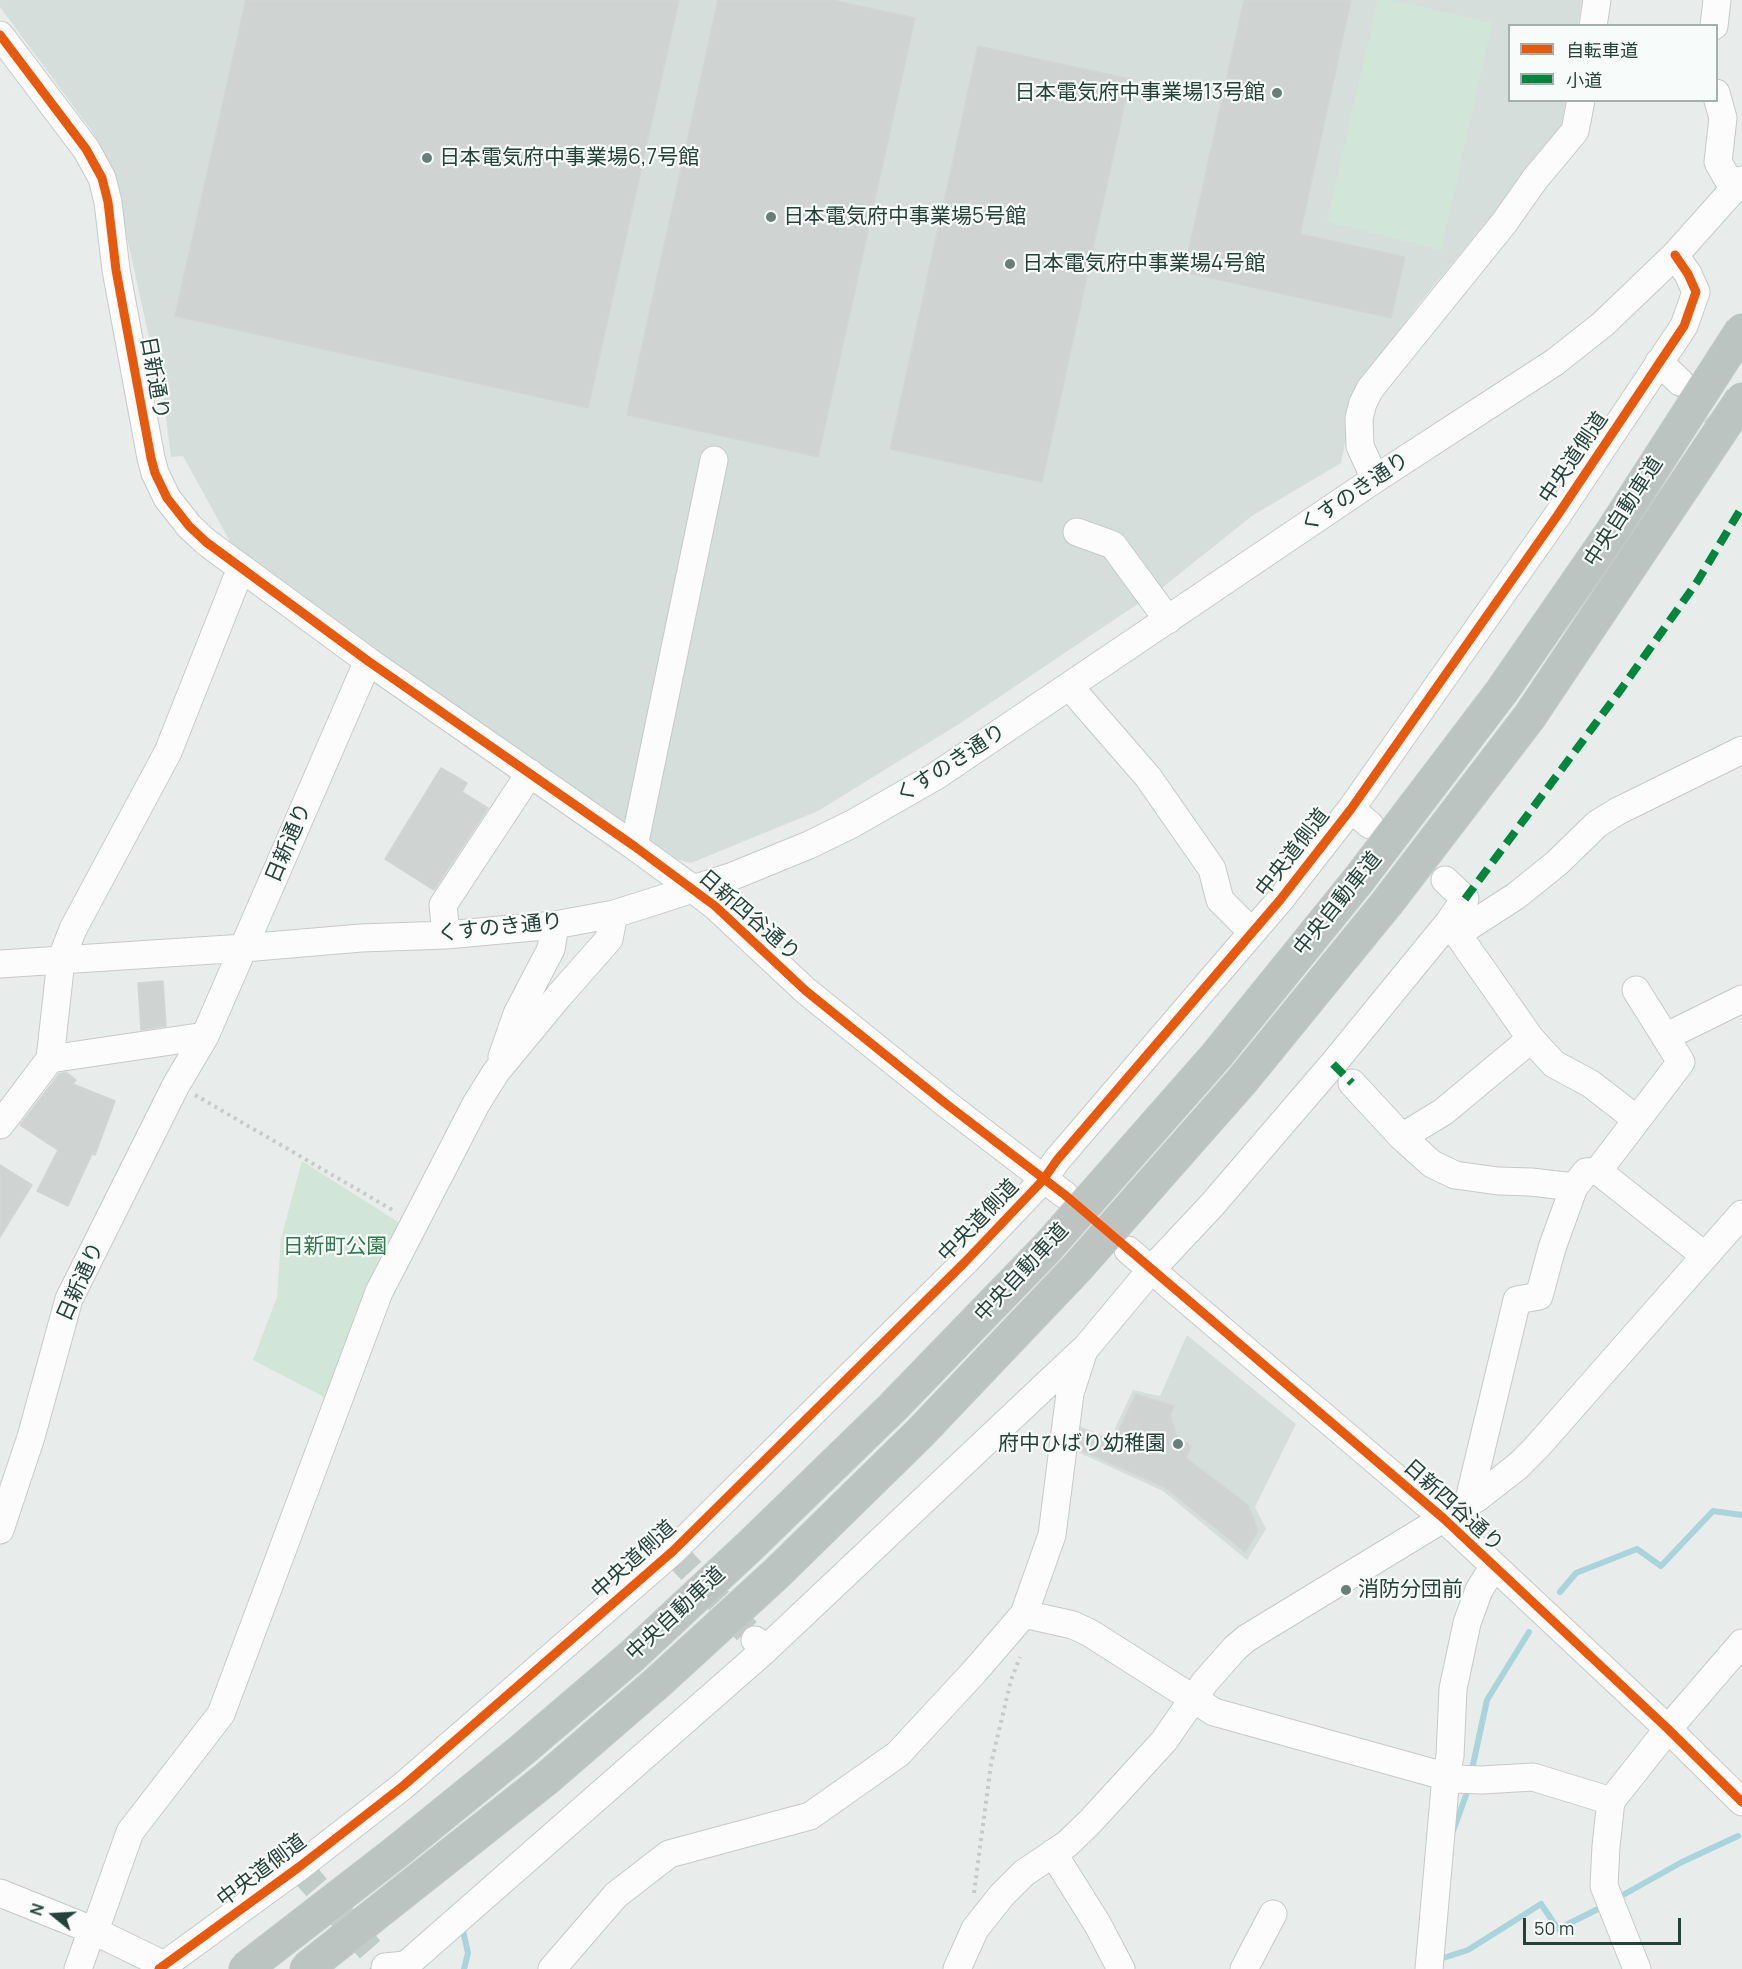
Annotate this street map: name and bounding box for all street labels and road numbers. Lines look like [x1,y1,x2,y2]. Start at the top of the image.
street label: 日新通り [134,334,174,422]
street label: 中央道側道 [1534,407,1614,509]
street label: くすのき通り [1296,447,1414,539]
street label: 中央自動車道 [1579,452,1669,572]
street label: くすのき通り [891,719,1011,809]
street label: 日新通り [261,799,317,887]
street label: 中央道側道 [1251,804,1335,902]
street label: 中央自動車道 [1289,847,1387,961]
street label: 日新四谷通り [693,865,805,967]
street label: くすのき通り [436,909,564,947]
street label: 中央道側道 [933,1174,1025,1268]
street label: 中央自動車道 [970,1218,1074,1328]
street label: 日新通り [52,1239,110,1325]
street label: 日新四谷通り [1398,1454,1508,1558]
street label: 中央道側道 [587,1516,681,1604]
street label: 中央自動車道 [621,1562,731,1666]
street label: 中央道側道 [212,1829,312,1913]

